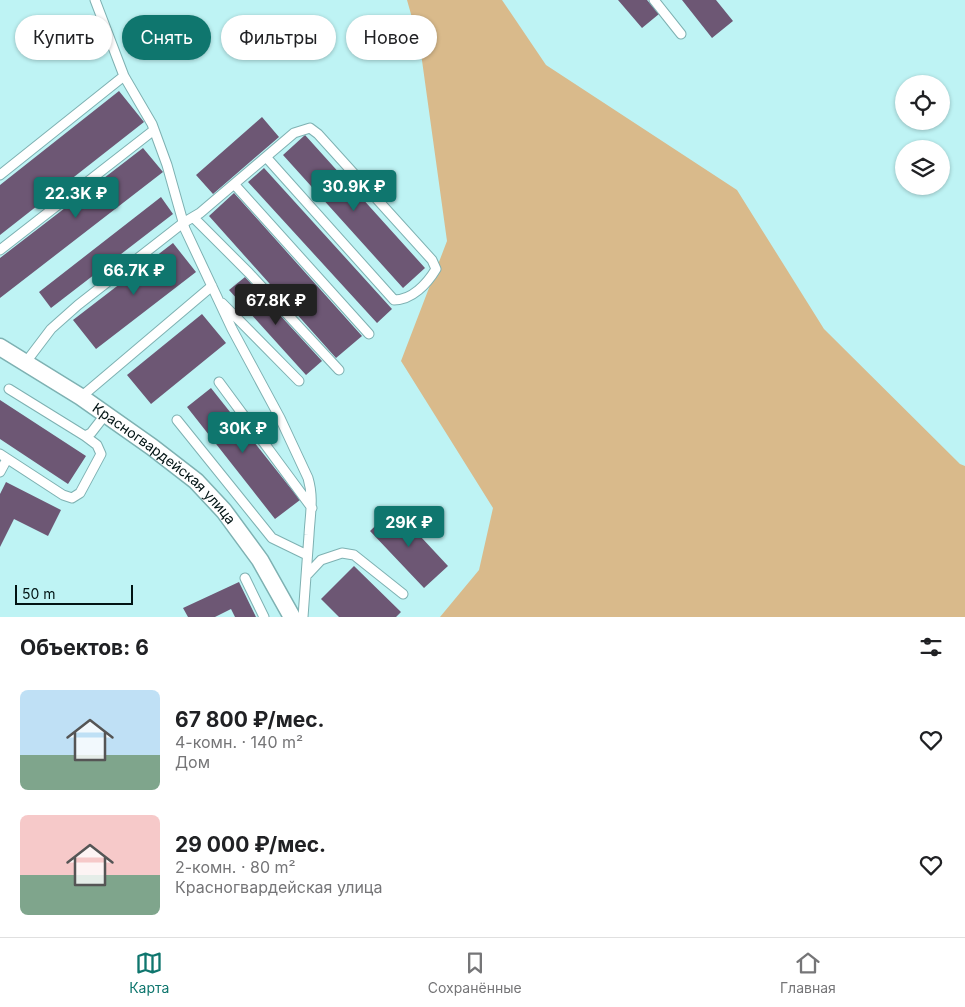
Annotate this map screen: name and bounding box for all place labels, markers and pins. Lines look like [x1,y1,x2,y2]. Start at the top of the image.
pin: 30.9K ₽ [308,170,400,212]
pin: 22.3K ₽ [30,176,122,219]
pin: 66.7K ₽ [88,254,180,296]
pin: 67.8K ₽ [230,284,322,326]
pin: 30K ₽ [208,412,278,454]
pin: 29K ₽ [374,506,444,548]

